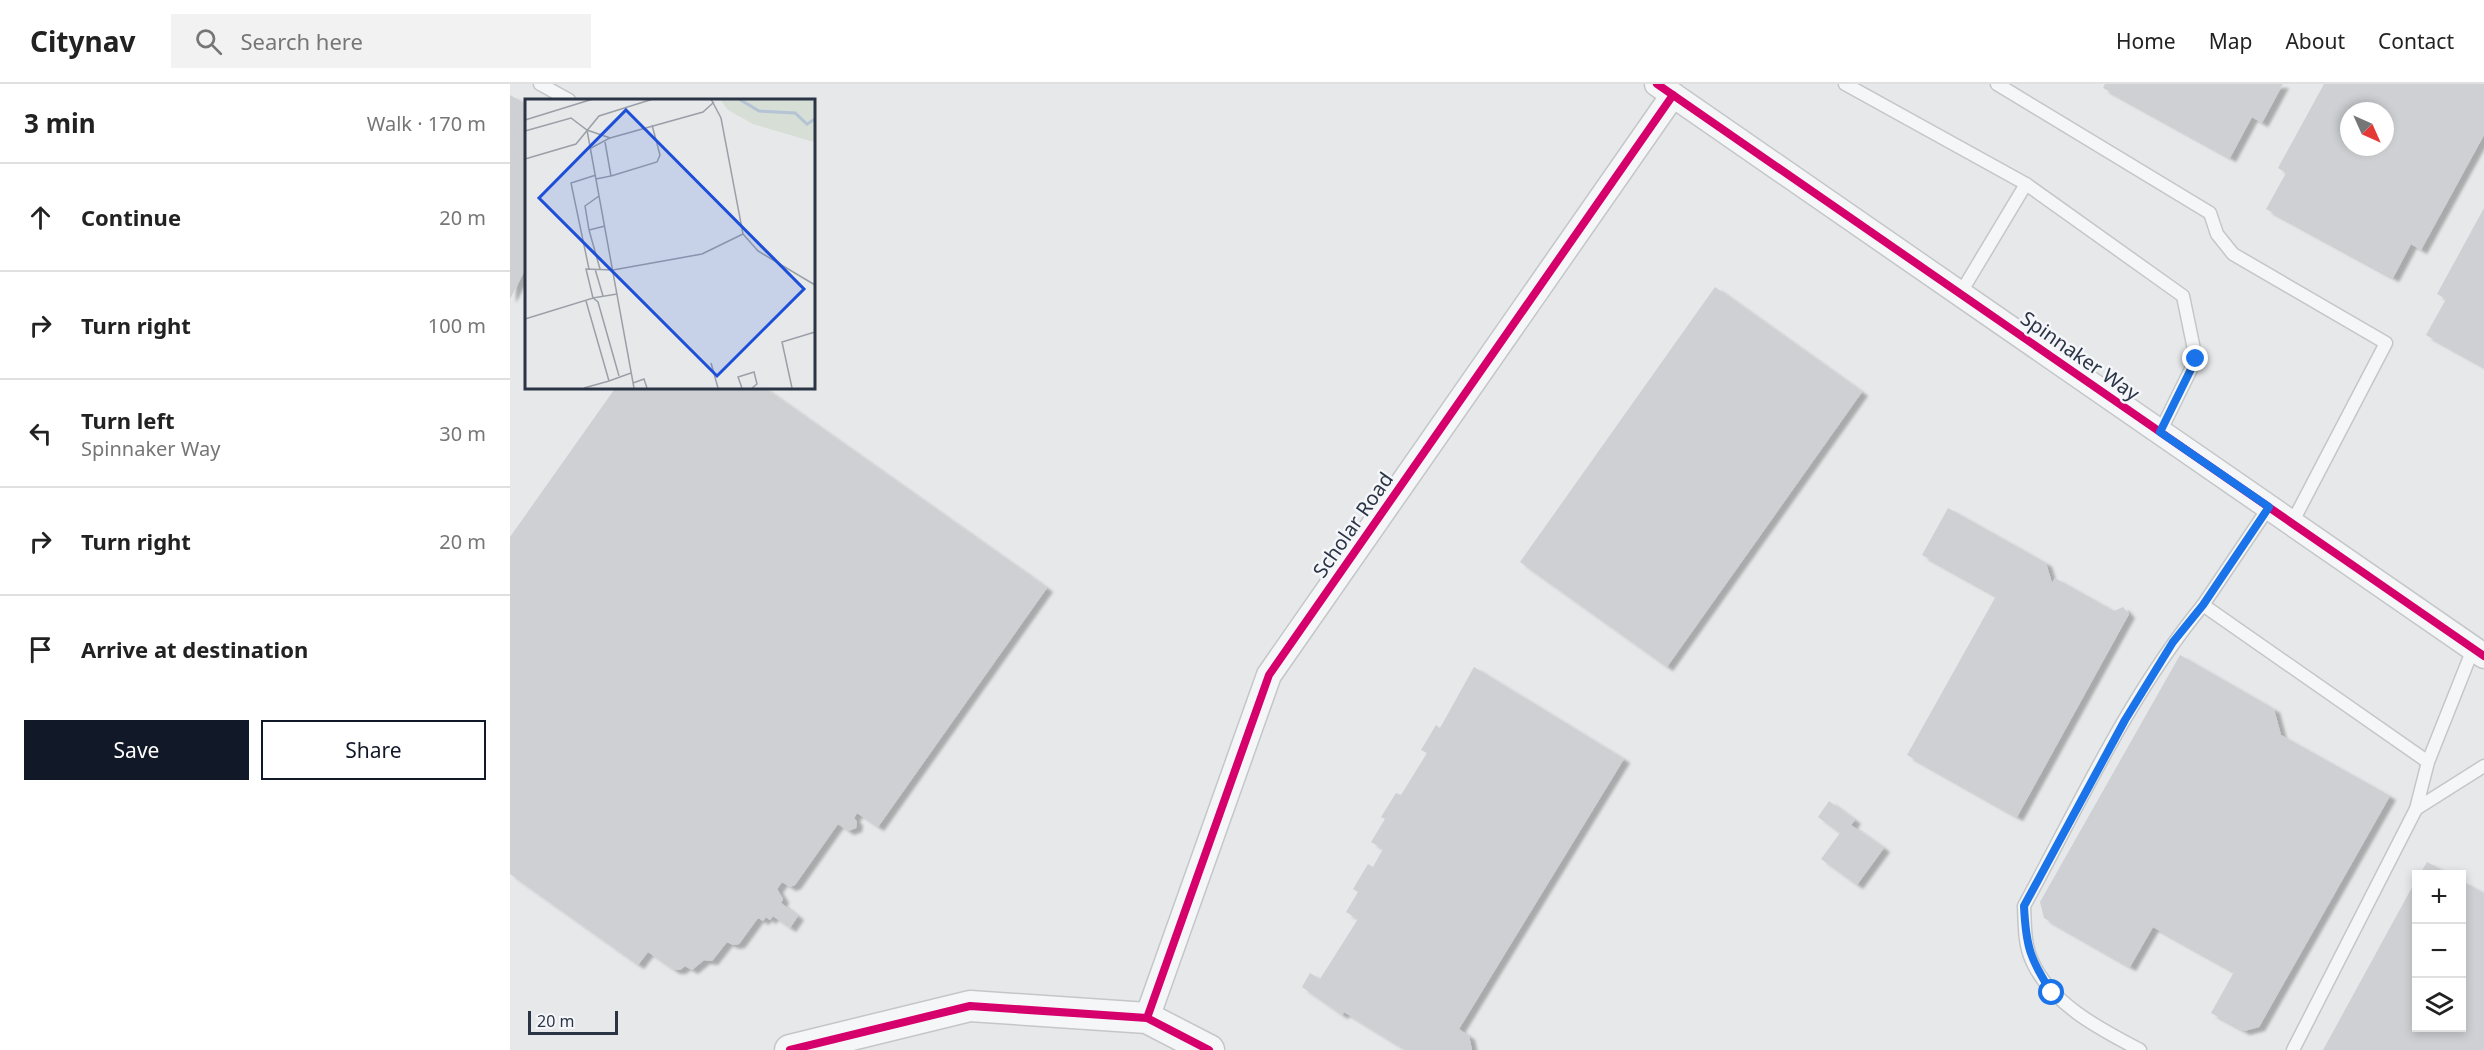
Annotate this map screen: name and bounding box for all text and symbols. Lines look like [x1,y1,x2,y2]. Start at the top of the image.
search box [171,14,591,68]
text: Citynav [30,22,135,60]
icon: search [192,25,225,58]
text: Search here [240,26,363,56]
text: Home [2116,27,2176,55]
text: Map [2209,27,2252,55]
text: About [2285,27,2345,55]
text: Contact [2378,27,2454,55]
inset map [525,99,814,388]
north arrow [2340,102,2394,156]
text: 3 min [24,105,96,141]
text: Walk · 170 m [367,110,486,137]
icon: ahead [24,201,57,234]
text: Continue [81,202,181,232]
text: 20 m [439,204,486,231]
street label: Spinnaker Way [2015,305,2146,407]
icon: right [24,309,57,342]
text: Turn right [81,310,191,340]
text: 100 m [428,312,486,339]
route end [2182,345,2208,371]
text: Turn left [81,405,175,435]
icon: left [24,417,57,450]
text: 30 m [439,420,486,447]
text: Spinnaker Way [81,435,220,462]
street label: Scholar Road [1306,467,1399,583]
icon: right [24,525,57,558]
text: Turn right [81,526,191,556]
text: 20 m [439,528,486,555]
icon: arrive [24,633,57,666]
text: Arrive at destination [81,634,308,664]
button: Save [24,720,249,780]
button: Share [261,720,486,780]
map controls [2412,870,2466,1032]
button: + [2412,870,2466,924]
button: − [2412,924,2466,978]
button: layers [2412,978,2466,1032]
route start [2038,979,2064,1005]
scale bar [528,1008,618,1036]
text: 20 m [537,1010,574,1032]

